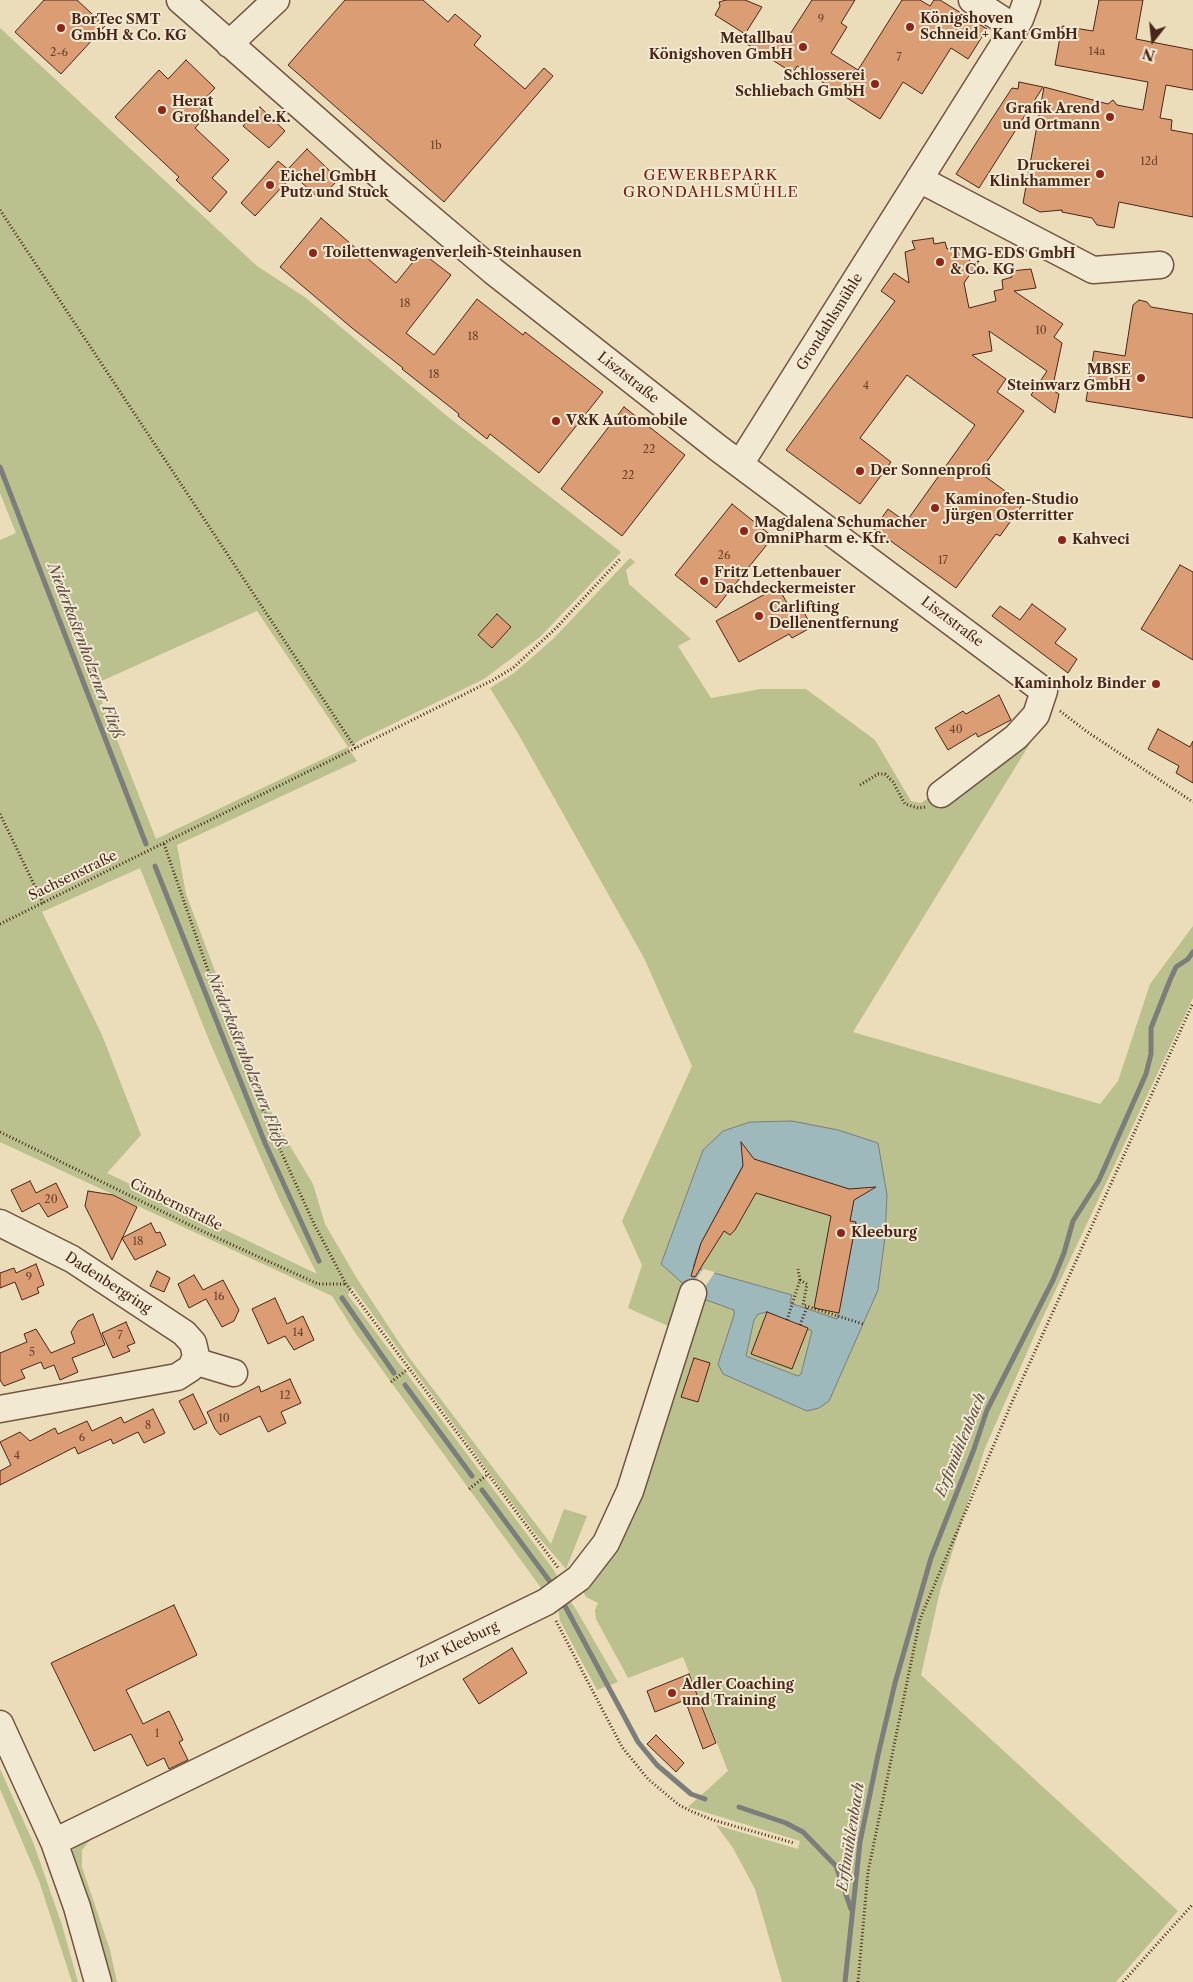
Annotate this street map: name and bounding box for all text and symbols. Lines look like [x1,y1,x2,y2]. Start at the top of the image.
place label: Königshoven Schneid + Kant GmbH [920,11,1078,44]
place label: BorTec SMT GmbH & Co. KG [71,12,187,44]
house number: 9 [818,13,824,27]
north arrow [1128,15,1178,65]
marker: Königshoven Schneid + Kant GmbH [904,21,916,33]
marker: BorTec SMT GmbH & Co. KG [55,22,67,34]
place label: Metallbau Königshoven GmbH [649,31,793,64]
marker: Metallbau Königshoven GmbH [797,41,809,53]
text: N [1141,44,1157,65]
house number: 14a [1089,45,1105,59]
house number: 2-6 [50,46,68,60]
house number: 7 [896,51,902,65]
place label: Schlosserei Schliebach GmbH [735,68,865,100]
marker: Schlosserei Schliebach GmbH [869,78,881,90]
place label: Herat Großhandel e.K. [172,94,291,126]
place label: Grafik Arend und Ortmann [1003,101,1100,134]
marker: Herat Großhandel e.K. [156,104,168,116]
marker: Grafik Arend und Ortmann [1104,111,1116,123]
house number: 1b [430,139,442,153]
house number: 12d [1140,155,1158,169]
place label: Druckerei Klinkhammer [989,158,1090,190]
district label: GEWERBEPARK GRONDAHLSMÜHLE [621,167,801,202]
marker: Druckerei Klinkhammer [1094,168,1106,180]
place label: Eichel GmbH Putz und Stuck [280,169,388,202]
marker: Eichel GmbH Putz und Stuck [264,179,276,191]
place label: Toilettenwagenverleih-Steinhausen [323,245,582,261]
place label: TMG-EDS GmbH & Co. KG [950,246,1076,278]
marker: Toilettenwagenverleih-Steinhausen [307,247,319,259]
marker: TMG-EDS GmbH & Co. KG [934,256,946,268]
street label: Grondahlsmühle [793,270,867,374]
house number: 18 [399,297,411,311]
house number: 10 [1035,324,1047,338]
house number: 18 [467,330,479,344]
street label: Lisztstraße [594,349,662,407]
place label: MBSE Steinwarz GmbH [1007,362,1131,394]
house number: 18 [428,368,440,382]
marker: MBSE Steinwarz GmbH [1135,372,1147,384]
house number: 4 [863,379,869,393]
place label: V&K Automobile [566,413,687,429]
marker: V&K Automobile [550,415,562,427]
house number: 22 [643,443,655,457]
place label: Der Sonnenprofi [870,463,991,479]
marker: Der Sonnenprofi [854,465,866,477]
house number: 22 [622,469,634,483]
place label: Kaminofen-Studio Jürgen Osterritter [945,492,1079,524]
marker: Kaminofen-Studio Jürgen Osterritter [929,502,941,514]
place label: Magdalena Schumacher OmniPharm e. Kfr. [754,515,927,548]
marker: Magdalena Schumacher OmniPharm e. Kfr. [738,525,750,537]
place label: Kahveci [1072,532,1130,548]
marker: Kahveci [1056,534,1068,546]
house number: 26 [718,549,730,563]
house number: 17 [938,554,948,568]
water label: Niederkastenholzener Fließ [43,560,127,742]
place label: Fritz Lettenbauer Dachdeckermeister [714,565,856,598]
marker: Fritz Lettenbauer Dachdeckermeister [698,575,710,587]
street label: Lisztstraße [918,593,986,651]
place label: Carlifting Dellenentfernung [769,600,898,632]
marker: Carlifting Dellenentfernung [753,610,765,622]
place label: Kaminholz Binder [1014,676,1146,692]
marker: Kaminholz Binder [1150,678,1162,690]
house number: 40 [949,723,963,737]
street label: Sachsenstraße [26,847,120,905]
water label: Niederkastenholzener Fließ [203,970,289,1150]
street label: Cimbernstraße [127,1175,225,1235]
house number: 20 [44,1193,58,1207]
place label: Kleeburg [851,1225,917,1241]
marker: Kleeburg [835,1227,847,1239]
house number: 18 [132,1235,144,1249]
street label: Dadenbergring [62,1249,154,1317]
house number: 9 [26,1271,32,1285]
house number: 16 [213,1290,225,1304]
house number: 14 [293,1326,303,1340]
house number: 7 [117,1329,123,1343]
house number: 5 [29,1346,35,1360]
house number: 12 [280,1389,290,1403]
water label: Erftmühlenbach [932,1391,990,1499]
house number: 10 [218,1412,230,1426]
house number: 8 [145,1419,151,1433]
house number: 6 [79,1431,85,1445]
house number: 4 [14,1449,20,1463]
street label: Zur Kleeburg [414,1618,502,1672]
place label: Adler Coaching und Training [682,1677,794,1710]
marker: Adler Coaching und Training [666,1687,678,1699]
house number: 1 [155,1727,159,1741]
water label: Erftmühlenbach [833,1781,869,1893]

